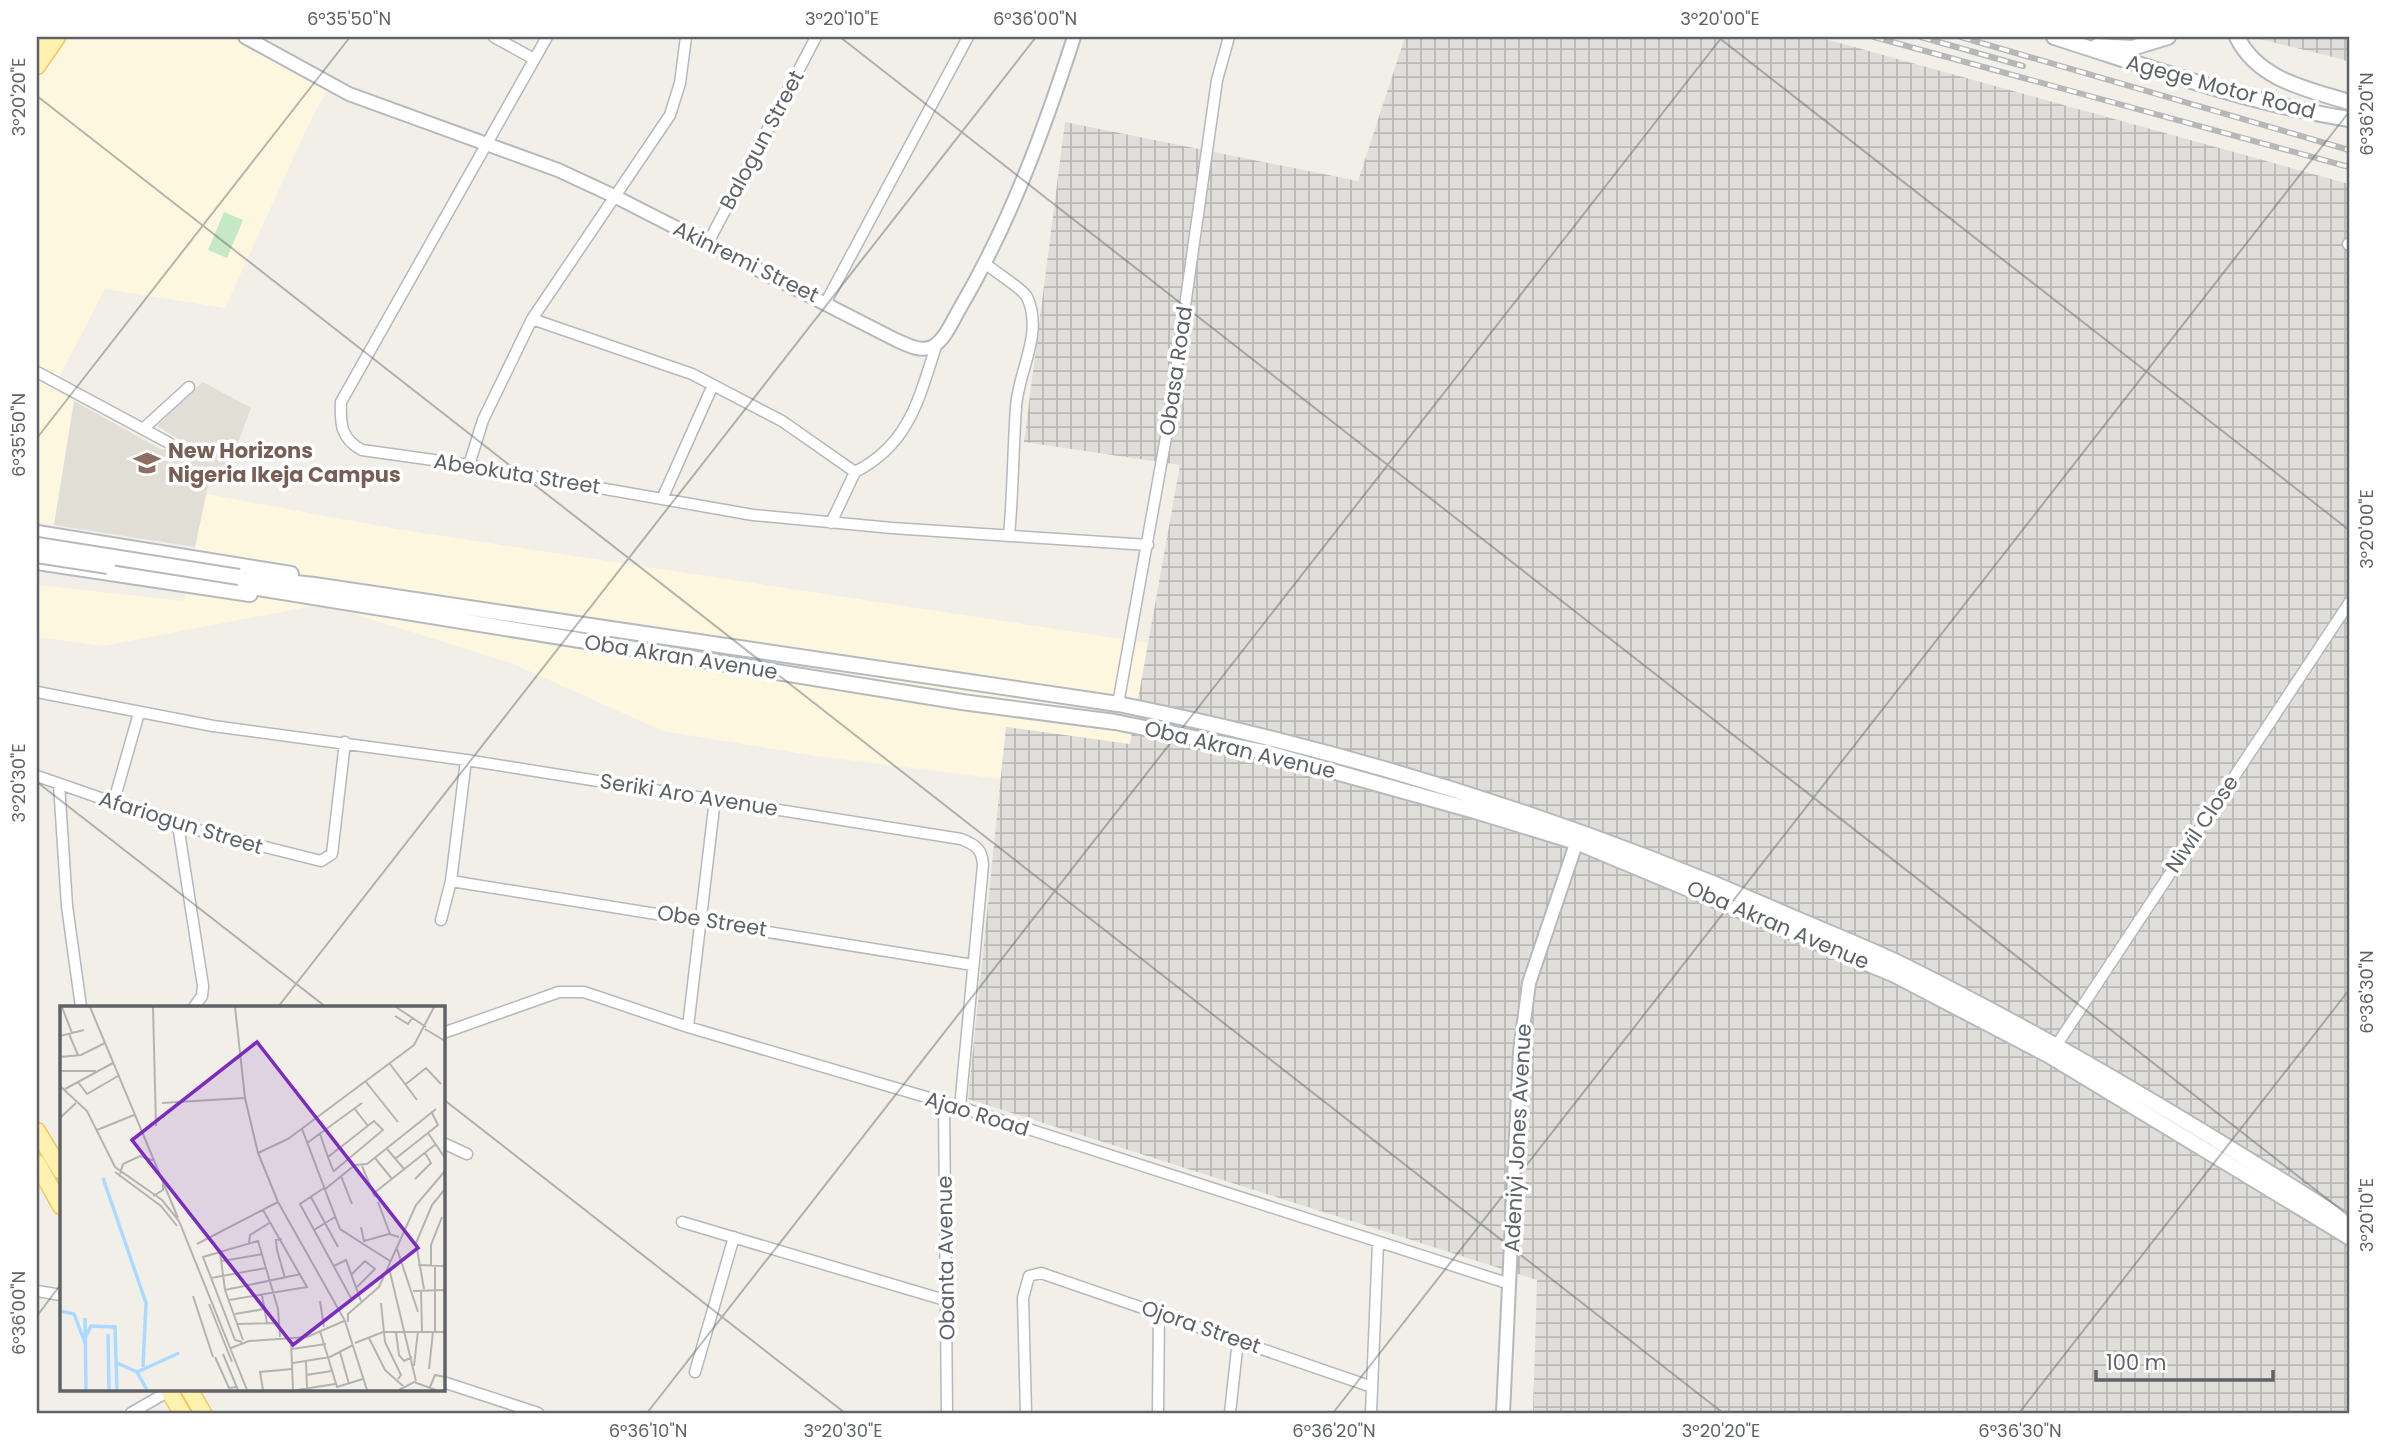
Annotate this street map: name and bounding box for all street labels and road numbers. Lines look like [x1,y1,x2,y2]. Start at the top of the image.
street label: Agege Motor Road [2123,47,2319,126]
street label: Balogun Street [713,65,810,214]
street label: Akinremi Street [669,214,824,309]
street label: Obasa Road [1152,304,1199,437]
street label: Abeokuta Street [432,446,602,501]
street label: Oba Akran Avenue [582,627,780,686]
street label: Oba Akran Avenue [1142,713,1339,786]
street label: Seriki Aro Avenue [598,766,780,823]
street label: Niwil Close [2158,769,2245,878]
street label: Afariogun Street [96,784,267,861]
street label: Oba Akran Avenue [1683,873,1874,976]
street label: Obe Street [655,898,769,943]
street label: Adeniyi Jones Avenue [1497,1023,1538,1253]
street label: Ajao Road [922,1084,1033,1143]
street label: Obanta Avenue [930,1175,961,1341]
street label: Ojora Street [1138,1293,1265,1360]

